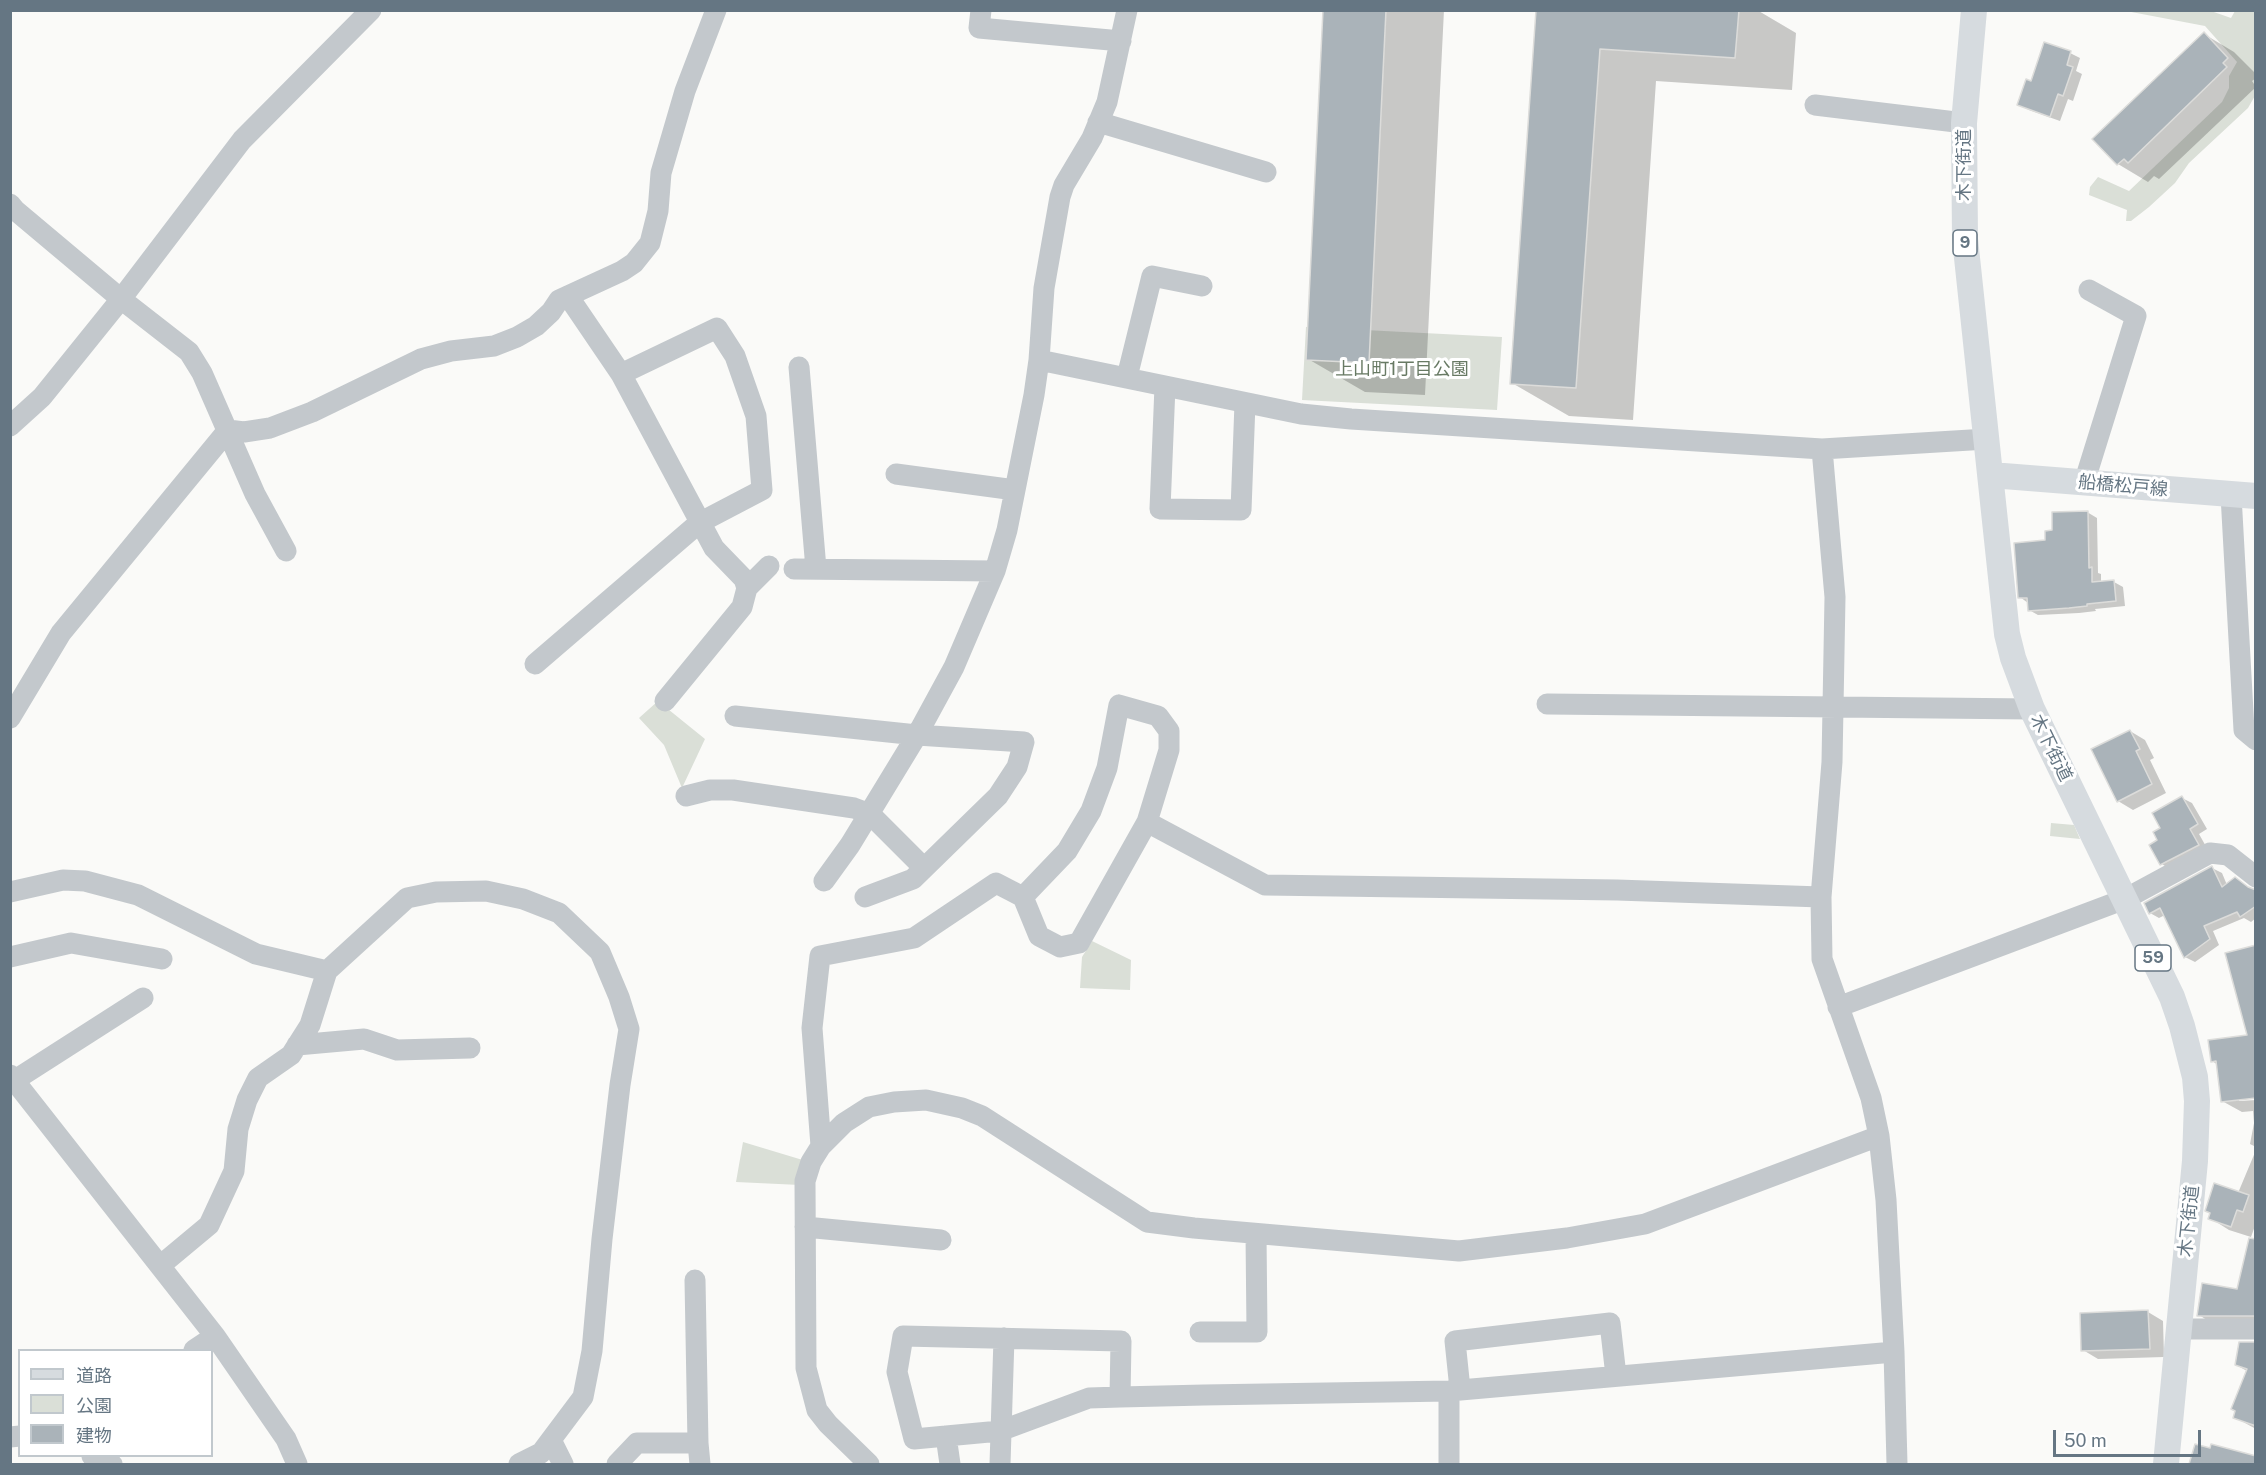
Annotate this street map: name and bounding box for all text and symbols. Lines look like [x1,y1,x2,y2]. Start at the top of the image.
street label: 木下街道 [1953,129,1975,201]
road number: 9 [1953,230,1977,256]
park label: 上山町1丁目公園 [1335,358,1469,380]
street label: 船橋松戸線 [2077,471,2169,501]
street label: 木下街道 [2026,711,2076,785]
road number: 59 [2135,945,2171,971]
street label: 木下街道 [2174,1184,2204,1258]
legend [18,1349,213,1457]
text: 道路 [76,1365,112,1386]
text: 公園 [76,1395,112,1416]
scale bar [2056,1418,2204,1456]
text: 建物 [76,1425,112,1446]
text: 50 m [2064,1430,2107,1451]

